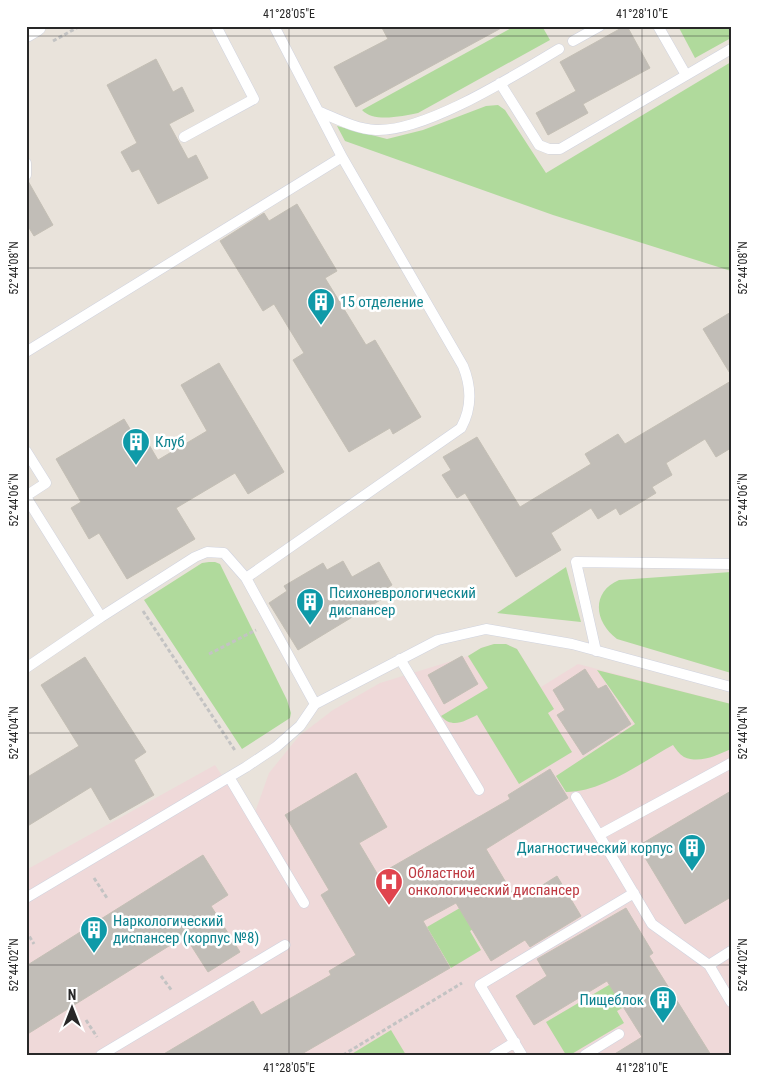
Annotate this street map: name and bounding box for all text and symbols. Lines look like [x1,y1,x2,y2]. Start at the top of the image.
text: 41°28'05"E [263,7,315,21]
text: 41°28'10"E [616,7,668,21]
text: 52°44'08"N [7,241,21,295]
text: 52°44'08"N [736,241,750,295]
building icon: 15 отделение [306,287,336,326]
place label: 15 отделение [340,293,423,311]
building icon: Клуб [121,427,151,466]
place label: Клуб [155,433,185,451]
text: 52°44'06"N [7,473,21,527]
text: 52°44'06"N [736,473,750,527]
place label: Психоневрологический диспансер [329,584,476,619]
building icon: Психоневрологический диспансер [295,587,325,626]
text: 52°44'04"N [7,706,21,760]
text: 52°44'04"N [736,706,750,760]
building icon: Диагностический корпус [677,833,707,872]
place label: Диагностический корпус [517,839,673,857]
place label: Областной онкологический диспансер [408,864,580,899]
hospital icon: Областной онкологический диспансер [374,867,404,906]
place label: Наркологический диспансер (корпус №8) [113,912,259,947]
building icon: Наркологический диспансер (корпус №8) [79,915,109,954]
text: 52°44'02"N [7,938,21,992]
text: 52°44'02"N [736,938,750,992]
north arrow [48,984,98,1034]
building icon: Пищеблок [648,985,678,1024]
text: N [68,987,76,1003]
place label: Пищеблок [579,991,644,1009]
text: 41°28'05"E [263,1061,315,1075]
text: 41°28'10"E [616,1061,668,1075]

